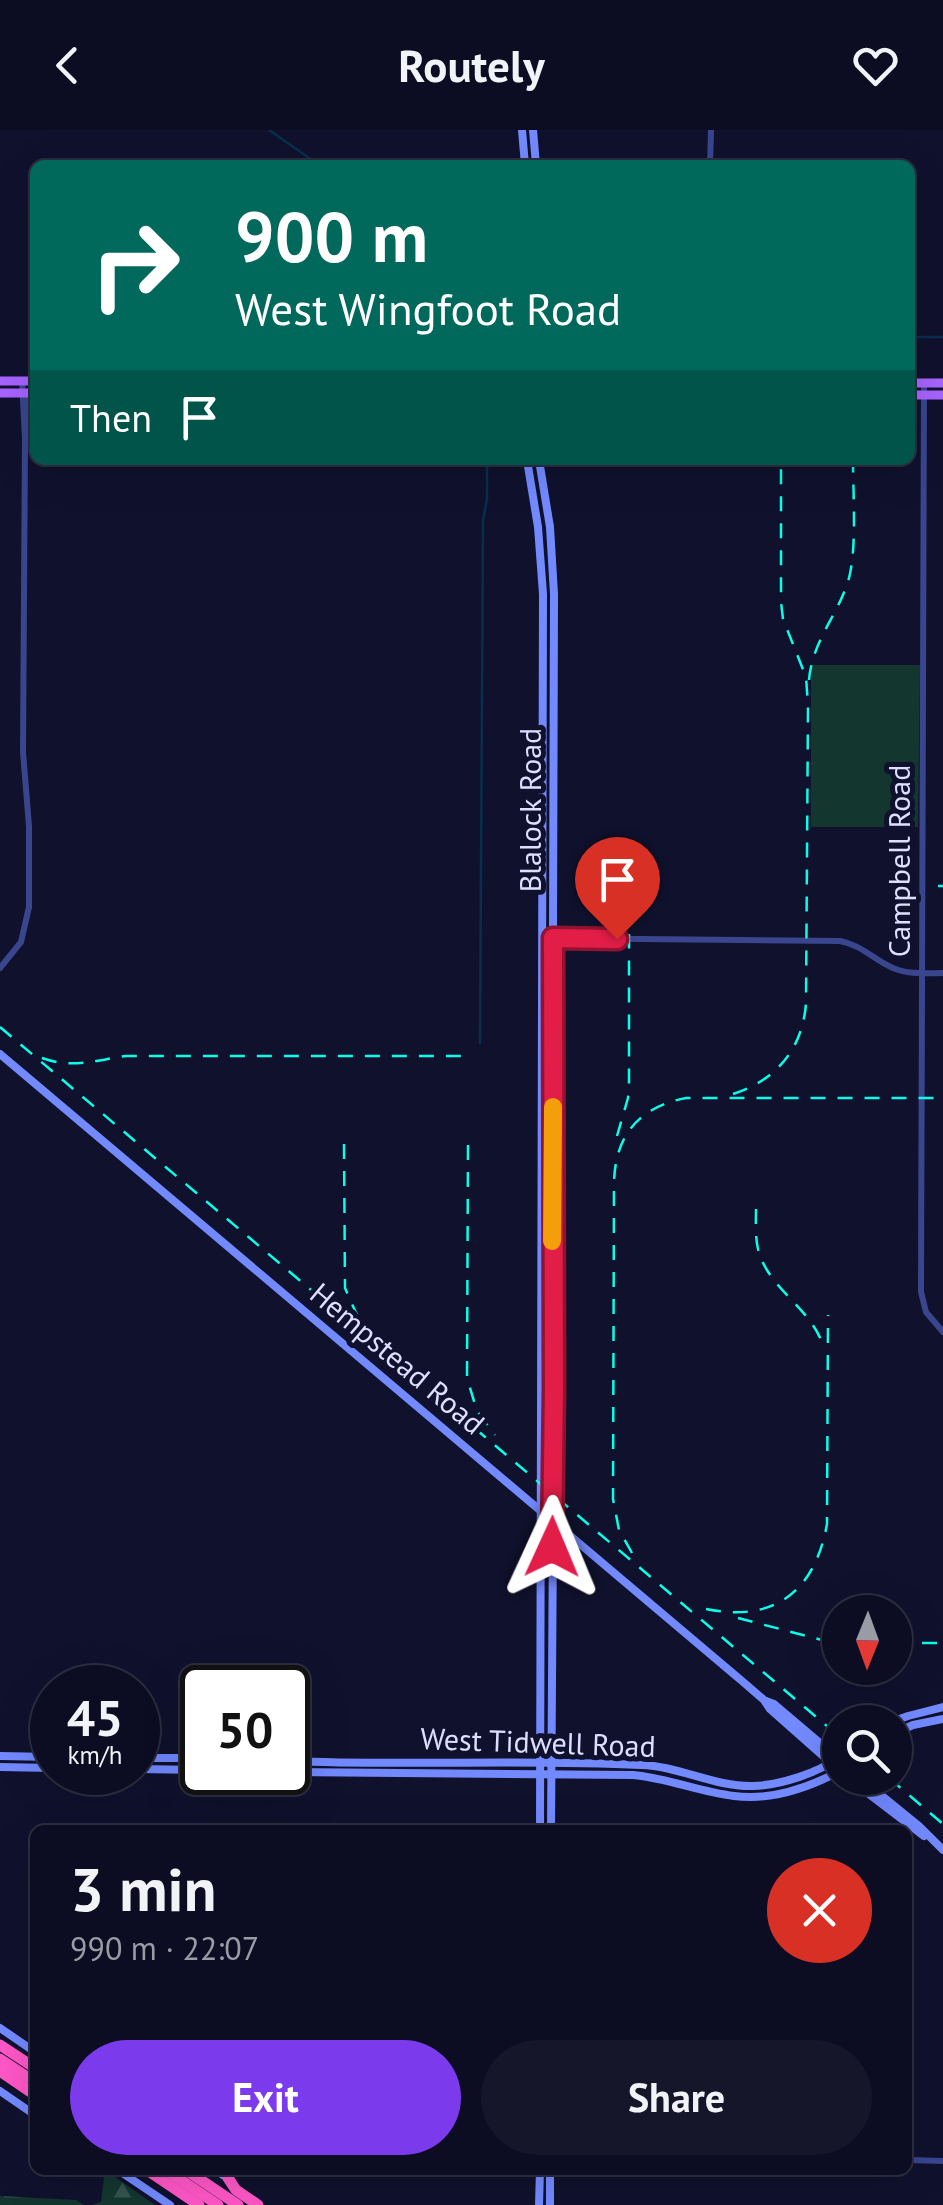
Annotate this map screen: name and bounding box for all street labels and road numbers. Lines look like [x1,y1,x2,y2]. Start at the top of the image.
street label: Blalock Road [510,728,549,892]
street label: Campbell Road [879,765,918,957]
street label: Hempstead Road [303,1273,493,1442]
street label: West Tidwell Road [420,1718,656,1765]

